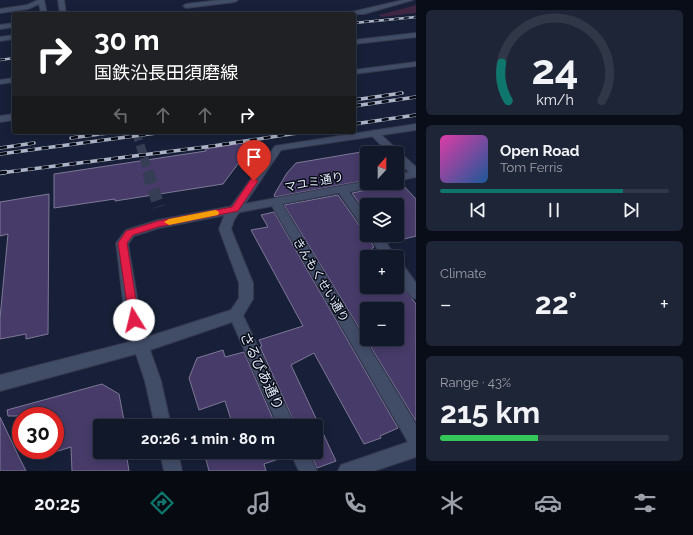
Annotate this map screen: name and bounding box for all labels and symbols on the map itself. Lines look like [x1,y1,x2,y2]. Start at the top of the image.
pin [237,140,271,181]
north arrow [360,146,404,190]
street label: マユミ通り [283,169,345,195]
street label: きんもくせい通り [290,235,352,325]
position arrow [113,299,155,341]
street label: さるびあ通り [237,330,287,412]
speed limit sign: 30 [12,407,64,459]

